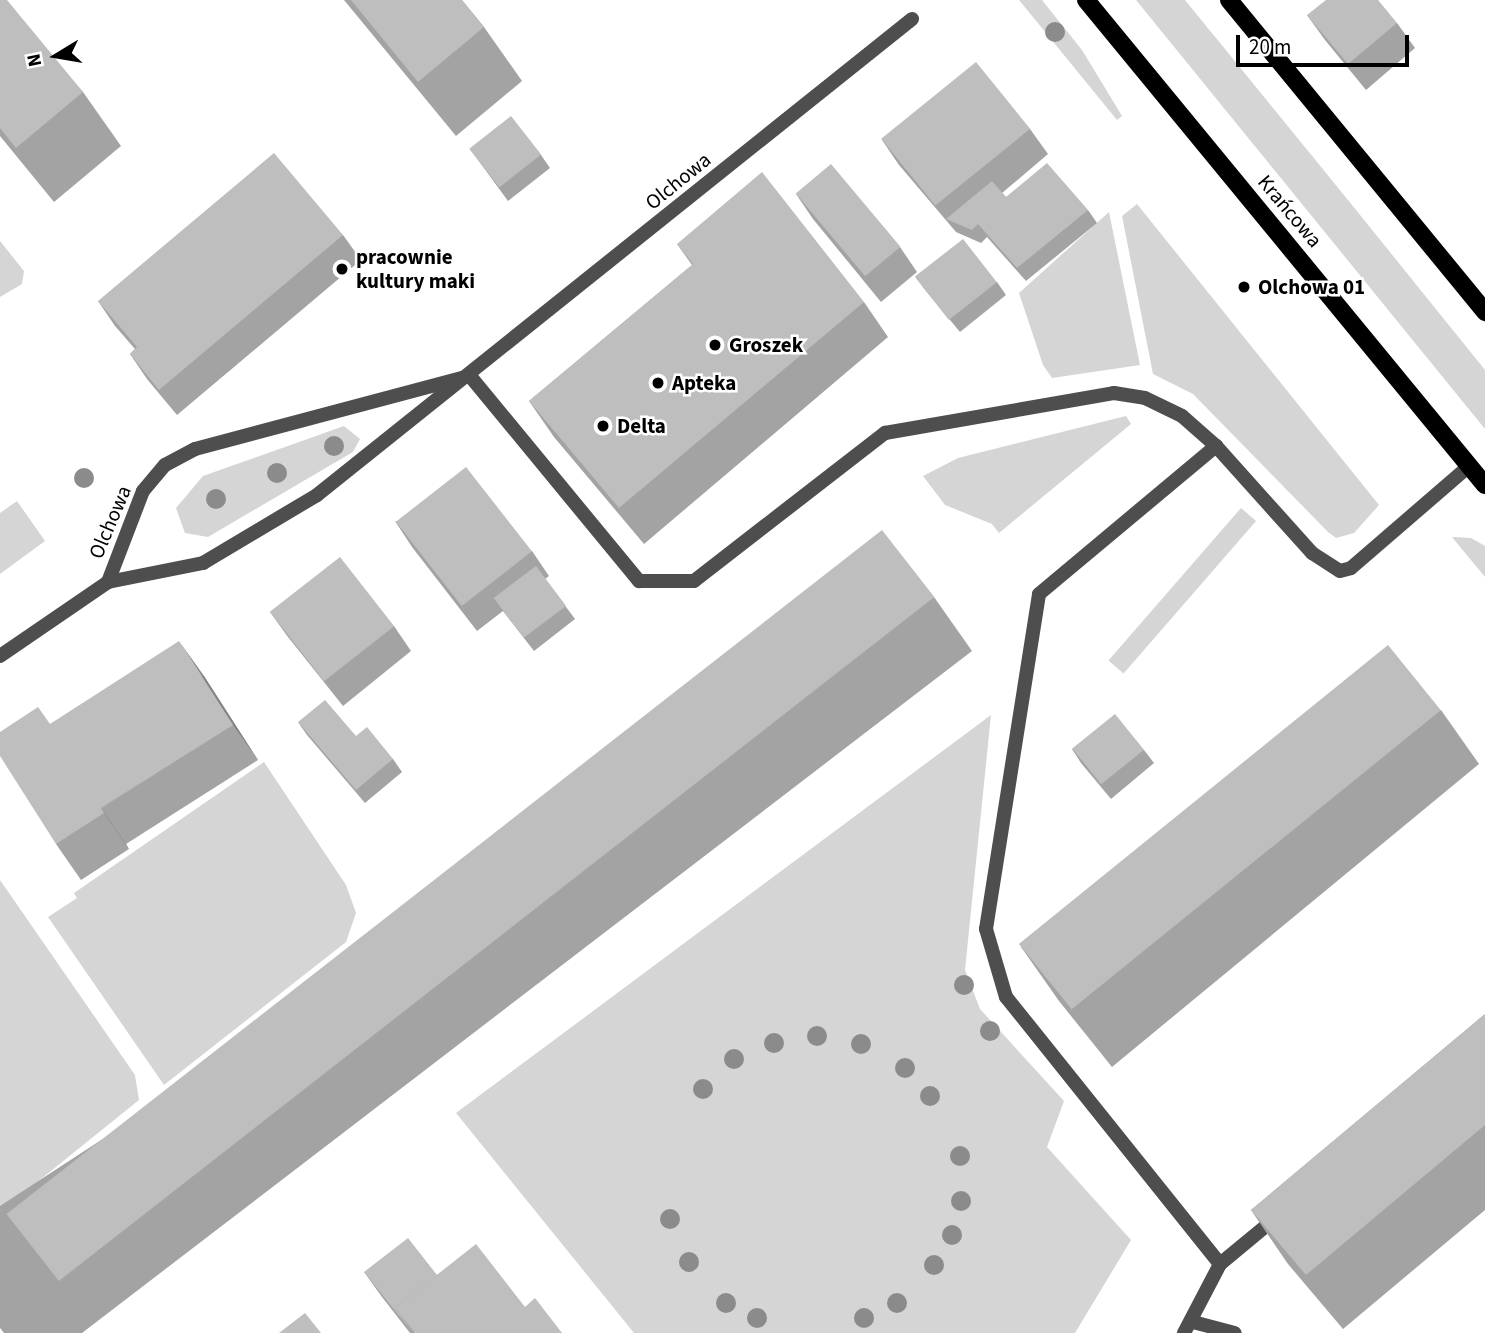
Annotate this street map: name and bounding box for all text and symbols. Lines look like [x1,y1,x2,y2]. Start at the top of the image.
north arrow [21,21,91,91]
scale bar [1240,21,1413,65]
text: 20 m [1249,32,1291,62]
text: N [20,51,49,69]
street label: Olchowa [640,147,716,215]
street label: Krańcowa [1252,170,1328,252]
place label: pracownie kultury maki [356,244,475,294]
marker: pracownie kultury maki [334,261,350,277]
place label: Olchowa 01 [1258,274,1365,300]
marker: Olchowa 01 [1236,279,1252,295]
place label: Groszek [729,332,803,358]
marker: Groszek [707,337,723,353]
place label: Apteka [672,370,736,396]
marker: Apteka [650,375,666,391]
place label: Delta [617,413,666,439]
marker: Delta [595,418,611,434]
street label: Olchowa [83,482,137,562]

